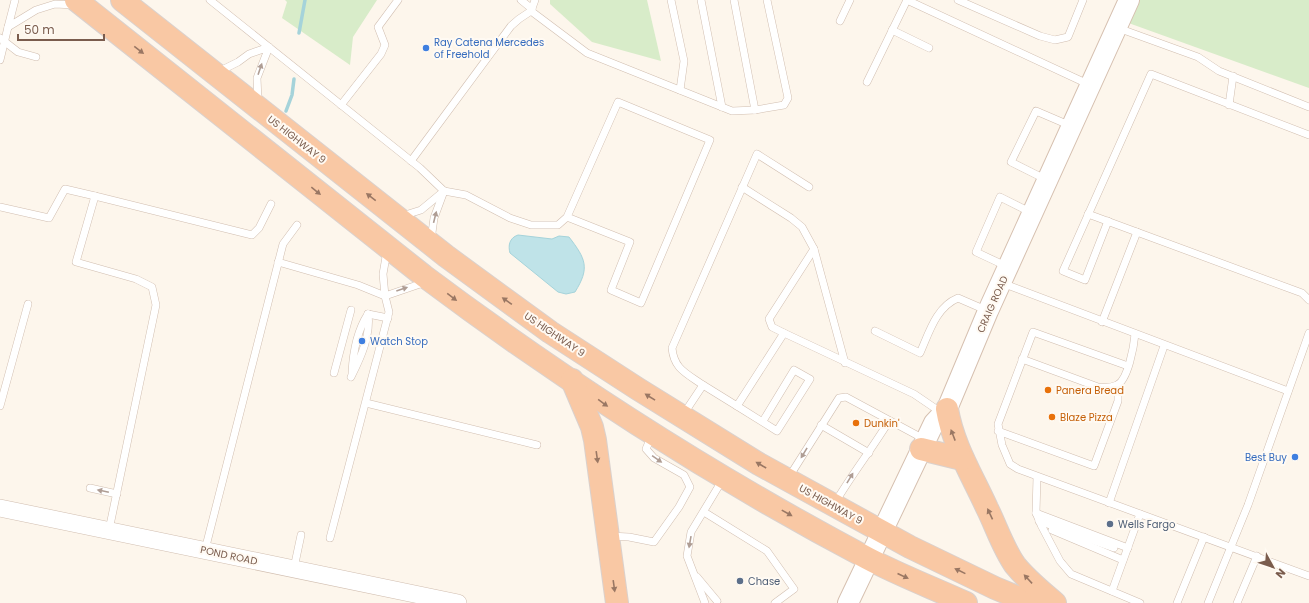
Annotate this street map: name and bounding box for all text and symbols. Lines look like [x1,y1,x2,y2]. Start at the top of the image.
scale bar [18,16,104,42]
text: 50 m [24,21,55,38]
place label: Ray Catena Mercedes of Freehold [434,35,544,62]
marker: Ray Catena Mercedes of Freehold [421,43,431,53]
one-way arrow [134,46,145,54]
one-way arrow [257,63,263,75]
street label: US HIGHWAY 9 [264,112,329,167]
one-way arrow [311,186,321,195]
one-way arrow [365,193,376,201]
one-way arrow [432,211,438,223]
street label: CRAIG ROAD [973,273,1012,335]
one-way arrow [396,286,408,292]
one-way arrow [446,292,457,301]
one-way arrow [502,297,513,306]
street label: US HIGHWAY 9 [521,308,588,360]
place label: Watch Stop [370,334,428,349]
marker: Watch Stop [357,336,367,346]
place label: Panera Bread [1056,383,1124,398]
marker: Panera Bread [1043,385,1053,395]
one-way arrow [644,394,656,401]
one-way arrow [598,399,609,407]
place label: Blaze Pizza [1060,410,1113,425]
marker: Blaze Pizza [1047,412,1057,422]
place label: Dunkin' [864,416,900,431]
marker: Dunkin' [851,418,861,428]
one-way arrow [949,428,955,440]
one-way arrow [801,447,808,459]
place label: Best Buy [1245,450,1287,465]
one-way arrow [594,451,600,463]
marker: Best Buy [1290,452,1300,462]
one-way arrow [652,455,662,463]
one-way arrow [755,462,767,469]
one-way arrow [846,472,853,484]
street label: US HIGHWAY 9 [796,481,865,528]
one-way arrow [97,487,109,493]
one-way arrow [987,509,993,520]
one-way arrow [781,510,793,517]
place label: Wells Fargo [1118,517,1175,532]
marker: Wells Fargo [1105,519,1115,529]
one-way arrow [686,536,692,548]
street label: POND ROAD [199,542,259,569]
north arrow [1253,547,1293,587]
text: N [1272,565,1289,582]
one-way arrow [955,568,966,574]
one-way arrow [898,573,910,579]
place label: Chase [748,574,780,589]
one-way arrow [1023,574,1032,584]
marker: Chase [735,576,745,586]
one-way arrow [611,579,617,592]

